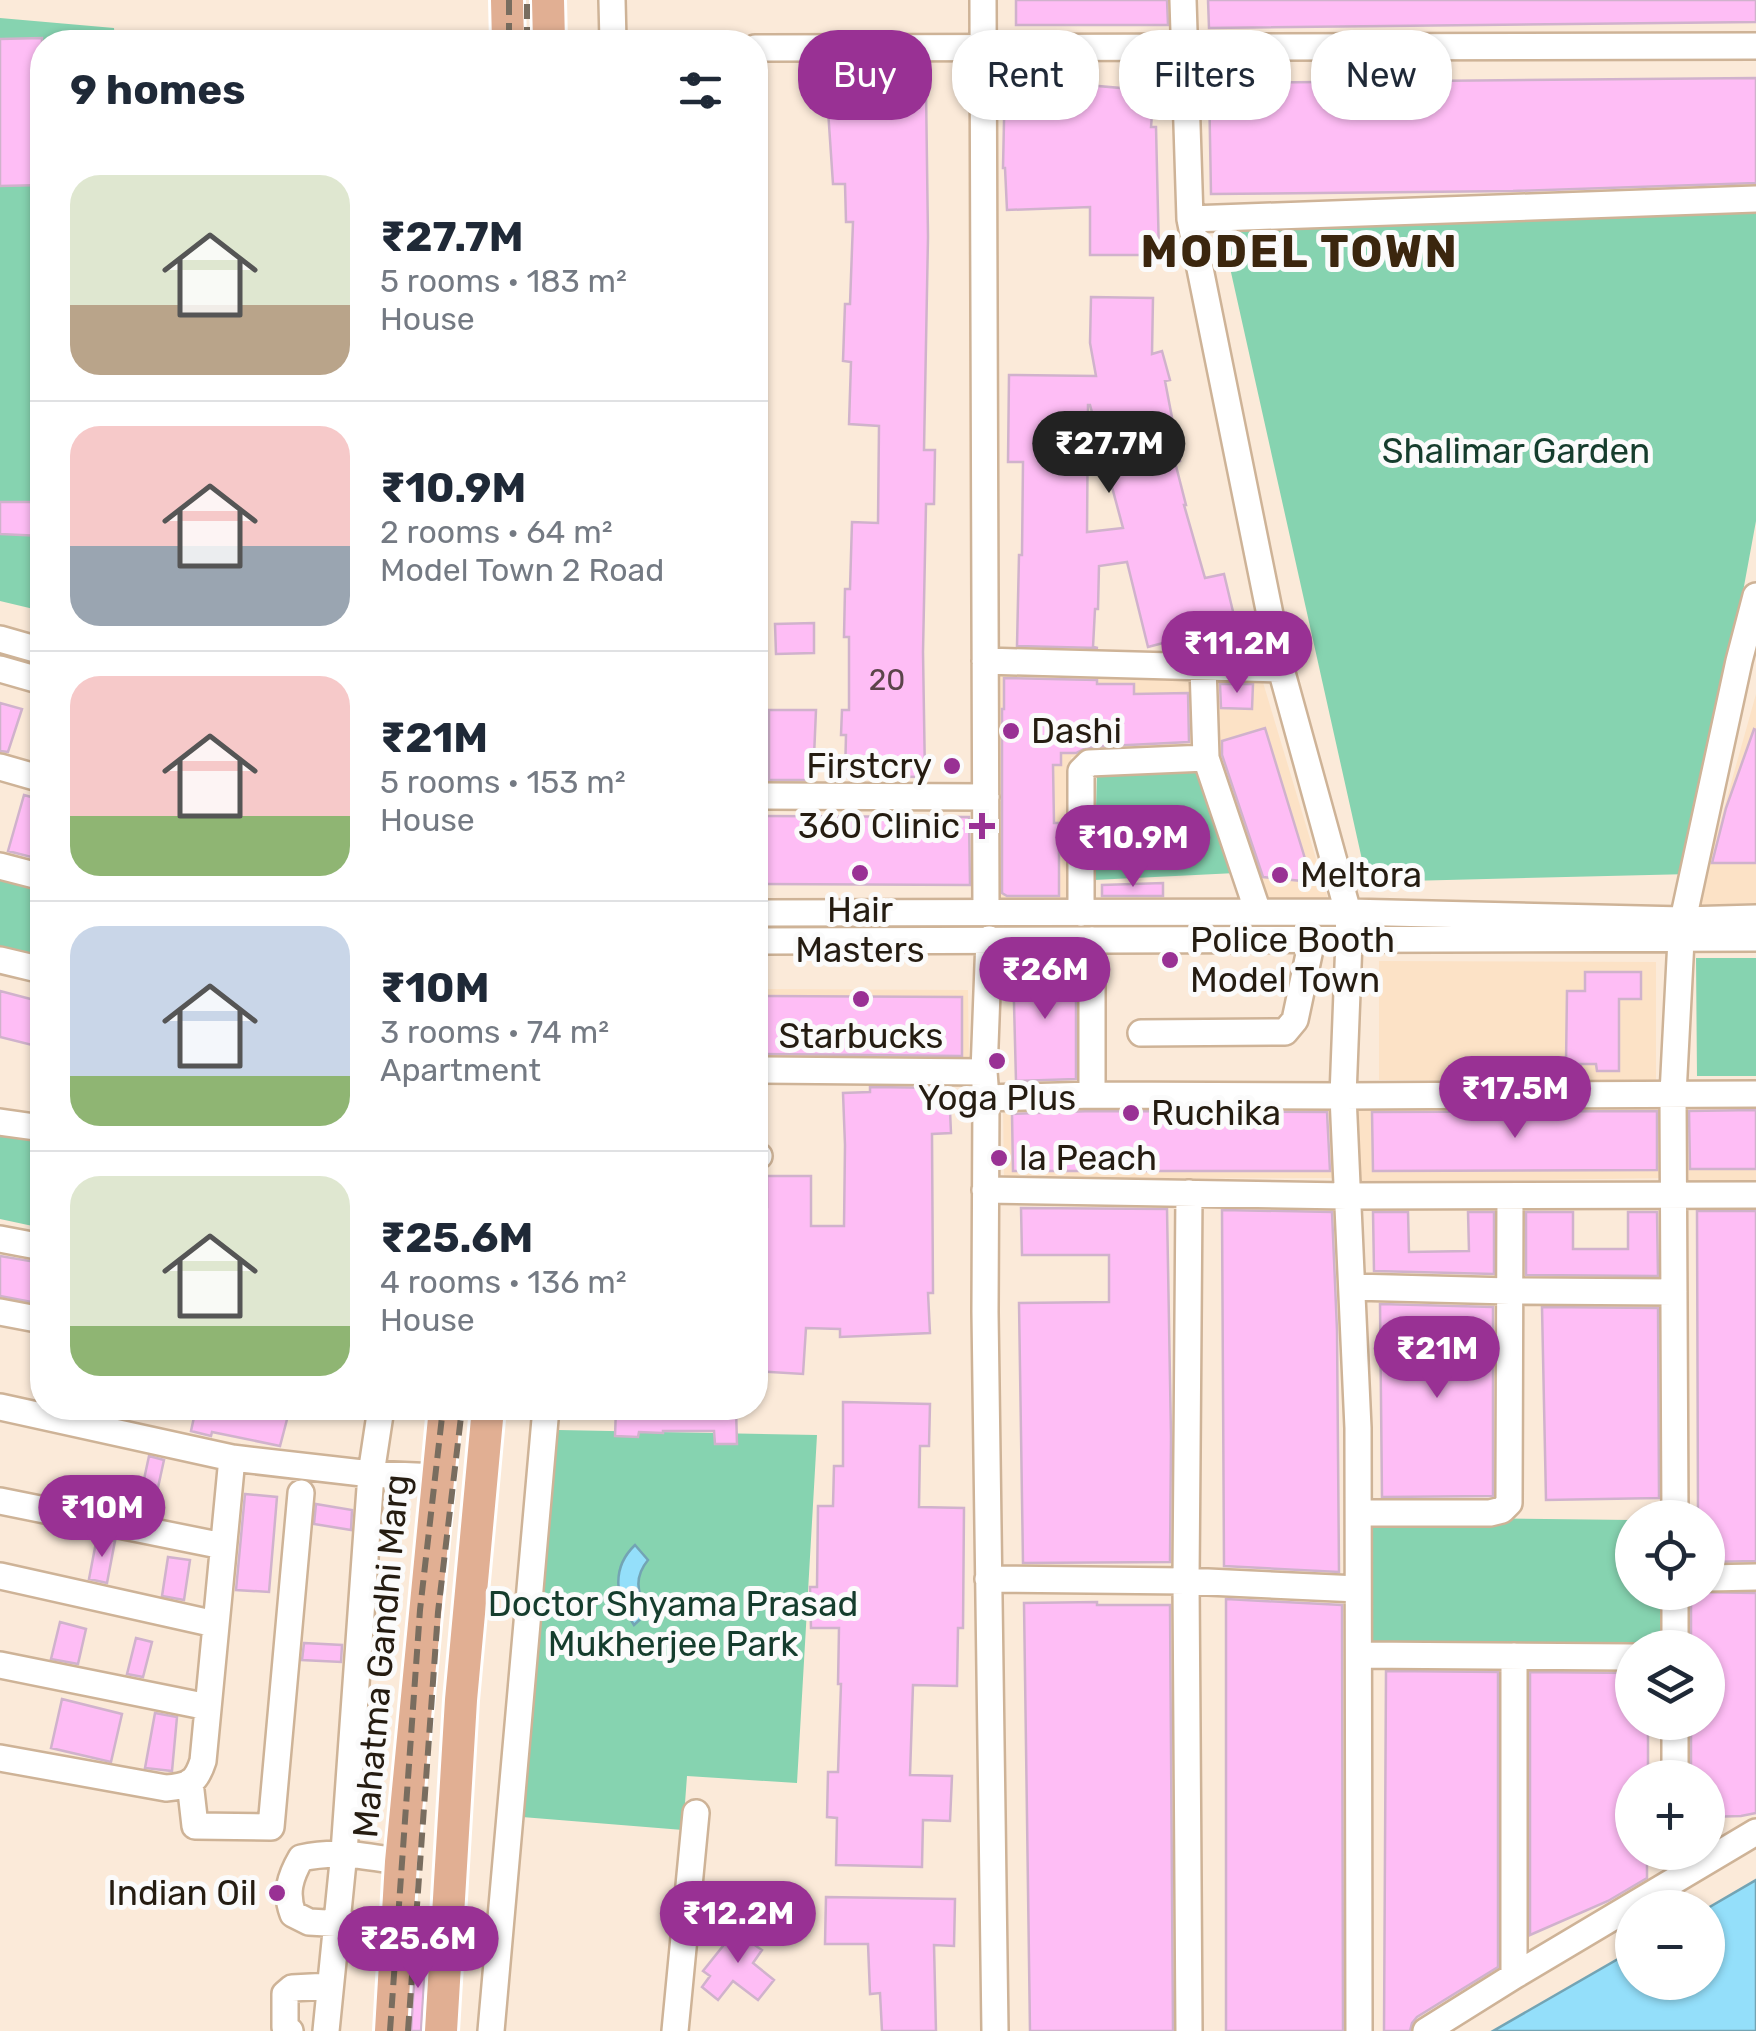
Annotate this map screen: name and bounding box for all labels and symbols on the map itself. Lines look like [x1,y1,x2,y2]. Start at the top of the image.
district label: MODEL TOWN [1141,225,1459,278]
pin: ₹27.7M [1028,411,1190,496]
park label: Shalimar Garden [1382,430,1650,472]
pin: ₹11.2M [1156,611,1318,696]
house number: 20 [869,662,905,698]
place label: Dashi [1031,710,1122,752]
marker: Dashi [1000,720,1022,742]
place label: Firstcry [806,745,932,787]
marker: Firstcry [941,755,963,777]
place label: 360 Clinic [798,805,960,847]
pin: ₹10.9M [1052,805,1214,890]
marker: 360 Clinic [969,813,995,839]
place label: Meltora [1300,854,1422,896]
marker: Hair Masters [849,862,871,884]
marker: Meltora [1269,864,1291,886]
place label: Hair Masters [795,889,925,971]
place label: Police Booth Model Town [1190,919,1395,1001]
pin: ₹26M [986,937,1104,1022]
marker: Police Booth Model Town [1159,949,1181,971]
marker: Starbucks [850,988,872,1010]
place label: Starbucks [779,1015,943,1057]
marker: Yoga Plus [986,1050,1008,1072]
pin: ₹17.5M [1434,1056,1596,1141]
place label: Yoga Plus [918,1077,1076,1119]
place label: Ruchika [1151,1092,1281,1134]
marker: Ruchika [1120,1102,1142,1124]
place label: la Peach [1019,1137,1157,1179]
marker: la Peach [988,1147,1010,1169]
pin: ₹21M [1378,1316,1496,1401]
street label: Mahatma Gandhi Marg [344,1472,418,1840]
pin: ₹10M [43,1475,161,1560]
park label: Doctor Shyama Prasad Mukherjee Park [488,1583,858,1665]
place label: Indian Oil [107,1872,257,1914]
pin: ₹12.2M [657,1881,819,1966]
marker: Indian Oil [266,1882,288,1904]
pin: ₹25.6M [337,1906,499,1991]

